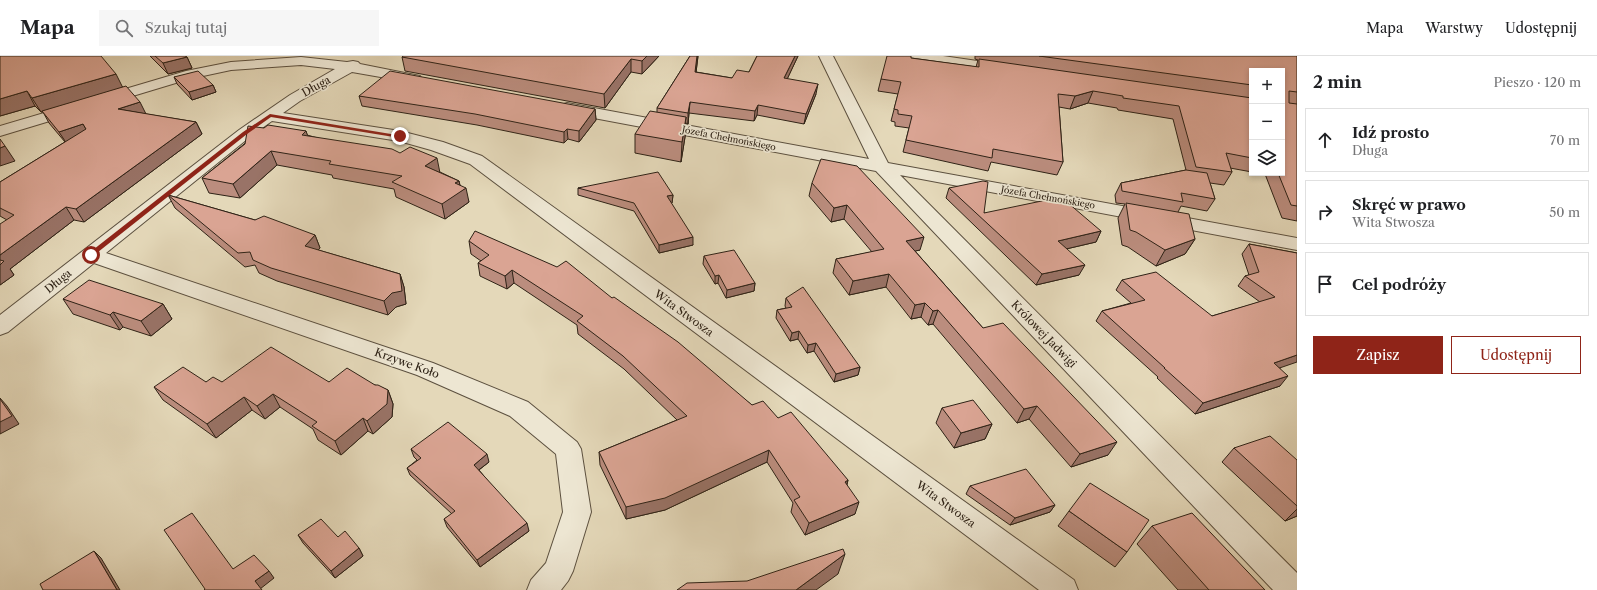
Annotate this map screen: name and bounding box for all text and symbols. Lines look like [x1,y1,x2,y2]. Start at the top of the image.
search box [99,10,379,46]
text: Mapa [20,16,75,39]
icon: search [113,17,135,39]
text: Szukaj tutaj [145,18,227,37]
text: Mapa [1366,19,1403,37]
text: Warstwy [1425,19,1483,37]
text: Udostępnij [1505,19,1577,37]
map controls [1249,68,1285,176]
button: + [1249,68,1285,104]
street label: Długa [299,72,333,100]
text: 2 min [1313,72,1362,92]
text: Pieszo · 120 m [1494,74,1581,90]
button: − [1249,104,1285,140]
street label: Józefa Chełmońskiego [679,123,777,153]
text: Idź prosto [1352,123,1429,142]
route end [391,127,409,145]
icon: ahead [1314,129,1336,151]
text: 70 m [1550,132,1580,148]
button: layers [1249,140,1285,176]
text: Długa [1352,142,1388,158]
street label: Józefa Chełmońskiego [998,183,1096,211]
text: Skręć w prawo [1352,195,1466,214]
icon: right [1314,201,1336,223]
text: 50 m [1549,204,1580,220]
text: Wita Stwosza [1352,214,1435,230]
route start [82,246,100,264]
street label: Długa [42,266,74,296]
icon: arrive [1314,273,1336,295]
text: Cel podróży [1352,275,1446,294]
street label: Wita Stwosza [651,286,717,339]
street label: Królowej Jadwigi [1008,297,1080,371]
button: Zapisz [1313,336,1443,374]
button: Udostępnij [1451,336,1581,374]
street label: Krzywe Koło [373,345,442,381]
street label: Wita Stwosza [913,477,979,530]

